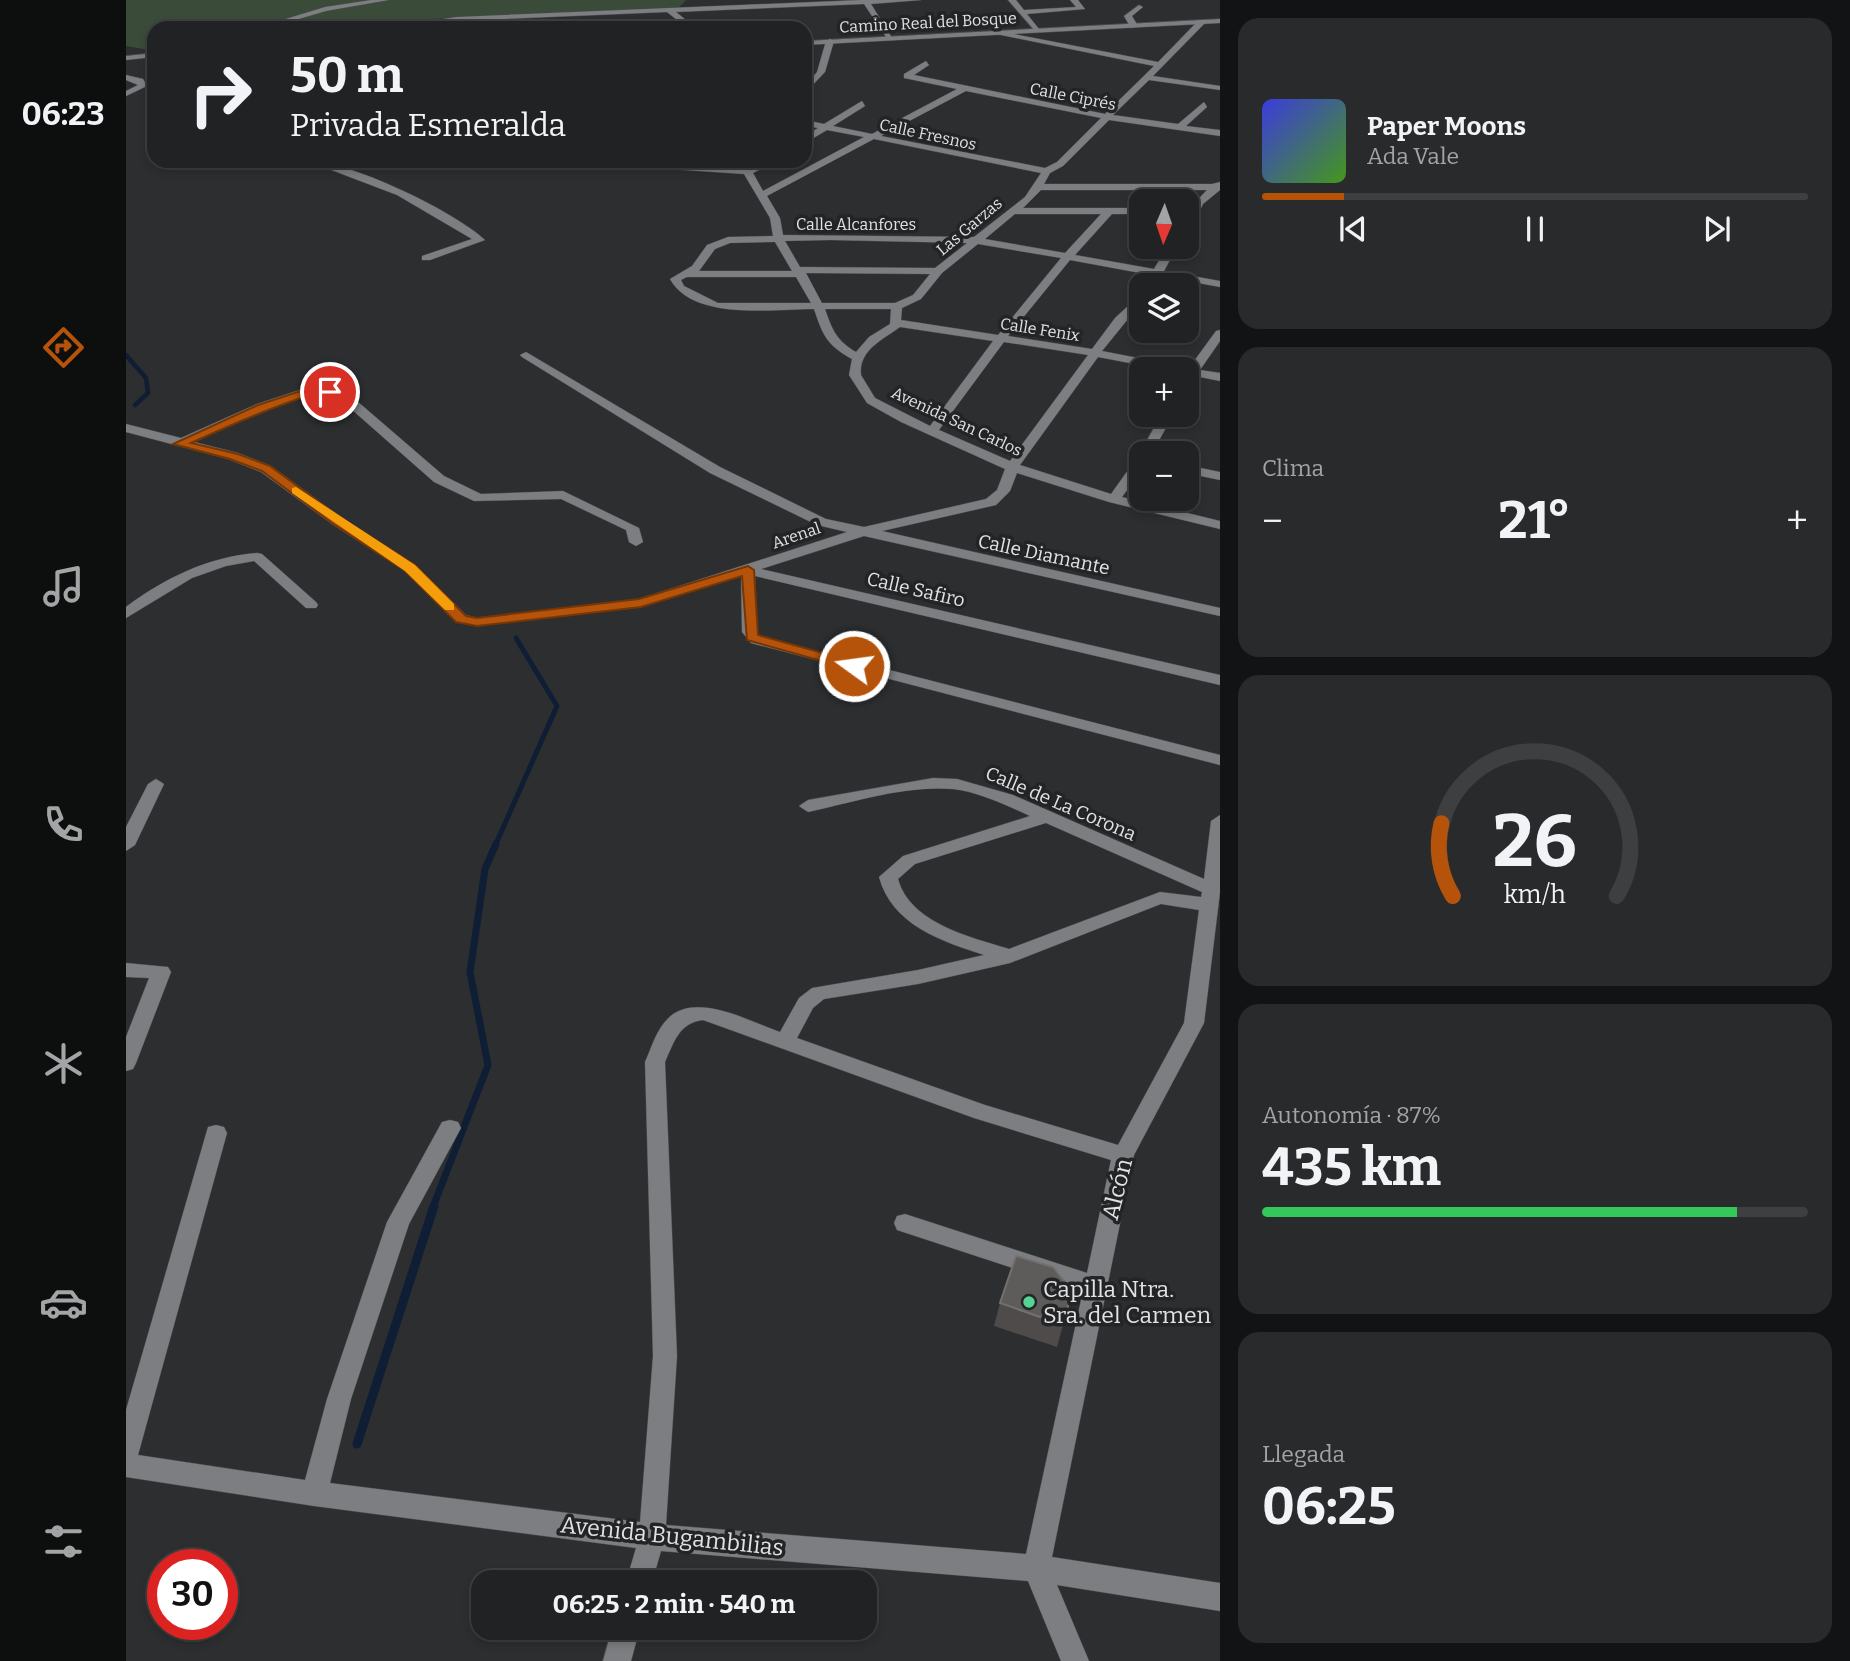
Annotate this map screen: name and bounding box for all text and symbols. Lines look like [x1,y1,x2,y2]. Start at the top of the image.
street label: Camino Real del Bosque [839,8,1017,37]
text: 50 m [290,46,403,105]
icon: right [175,49,266,140]
street label: Calle Ciprés [1028,79,1118,114]
text: 06:23 [21,95,105,133]
text: Privada Esmeralda [290,106,566,144]
text: Paper Moons [1367,111,1526,142]
street label: Calle Fresnos [878,115,978,154]
text: Ada Vale [1367,142,1459,170]
north arrow [1129,189,1199,259]
map controls [1129,189,1199,511]
street label: Las Garzas [933,193,1006,259]
icon: previous [1334,210,1372,248]
icon: pause [1516,210,1554,248]
icon: next [1698,210,1736,248]
street label: Calle Alcanfores [796,215,916,234]
button: layers [1129,273,1199,343]
street label: Calle Fenix [999,314,1081,345]
icon: directions [39,323,88,372]
button: + [1129,357,1199,427]
pin [300,362,360,422]
icon: arrive [311,373,349,411]
street label: Avenida San Carlos [888,383,1025,460]
button: − [1129,441,1199,511]
text: Clima [1262,454,1324,482]
text: 21° [1498,489,1571,552]
text: − [1262,498,1283,544]
text: + [1786,498,1808,544]
street label: Arenal [769,518,823,553]
street label: Calle Diamante [976,529,1112,580]
icon: music [39,562,88,611]
street label: Calle Safiro [865,567,967,612]
position arrow [817,629,891,703]
street label: Calle de La Corona [982,761,1140,846]
text: 26 [1493,799,1577,886]
icon: phone [39,800,88,849]
text: km/h [1504,880,1566,910]
icon: climate [39,1039,88,1088]
text: Autonomía · 87% [1262,1101,1441,1129]
text: 435 km [1262,1136,1441,1199]
street label: Alcón [1096,1155,1138,1222]
place label: Capilla Ntra. Sra. del Carmen [1043,1275,1211,1329]
icon: car [39,1278,88,1327]
marker: Capilla Ntra. Sra. del Carmen [1021,1294,1037,1310]
text: Llegada [1262,1440,1345,1468]
text: 06:25 [1262,1475,1396,1538]
street label: Avenida Bugambilias [559,1510,785,1562]
icon: filters [39,1517,88,1566]
speed limit sign: 30 [147,1549,238,1640]
text: 06:25 · 2 min · 540 m [553,1589,795,1620]

